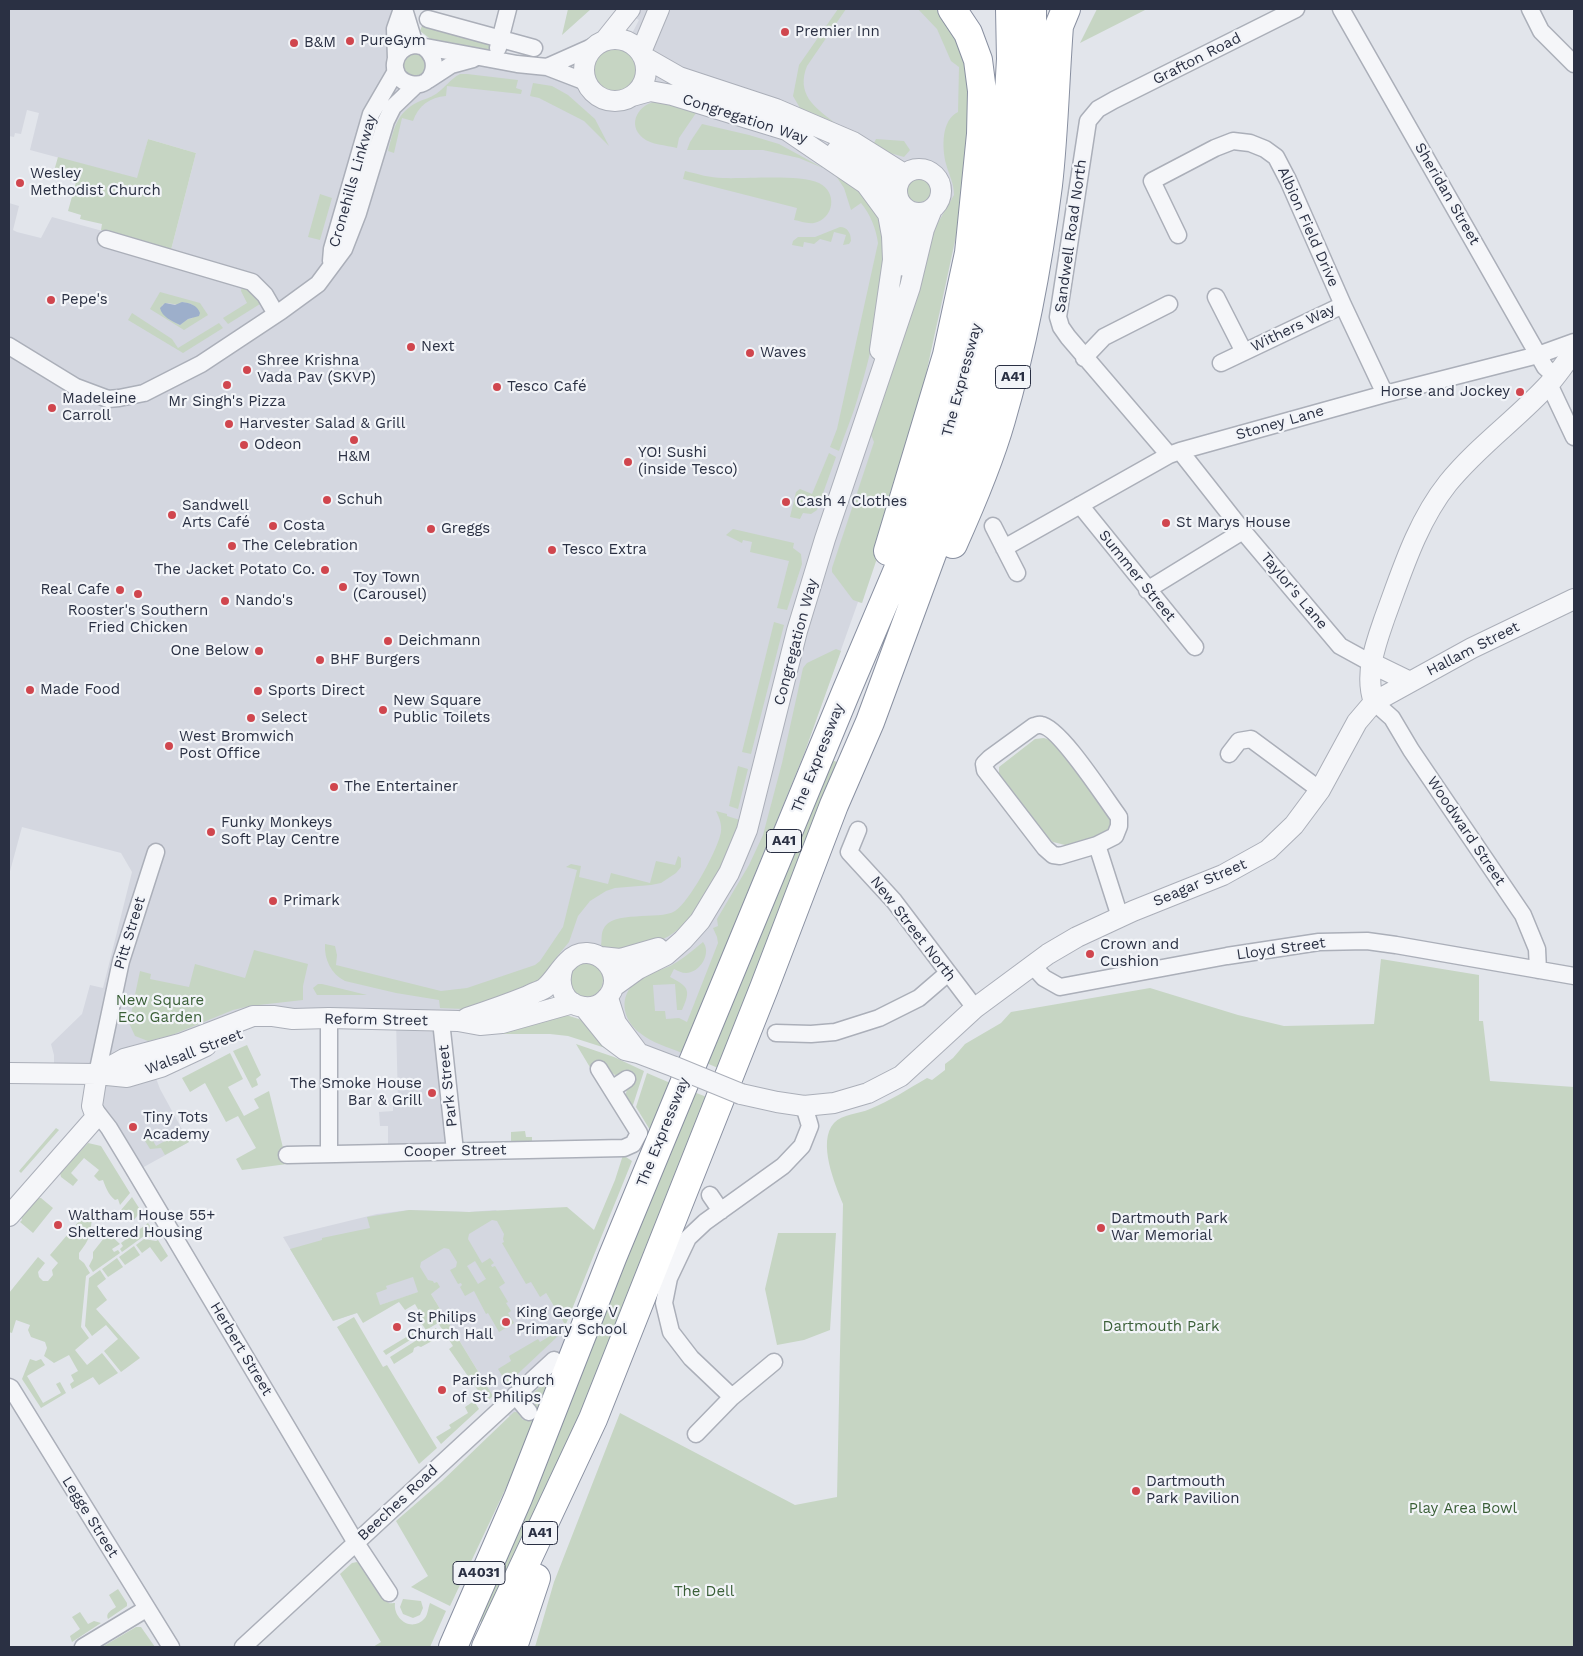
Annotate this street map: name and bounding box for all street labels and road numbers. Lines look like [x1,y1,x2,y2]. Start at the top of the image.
street label: Grafton Road [1150,29,1244,89]
street label: Congregation Way [680,90,810,148]
street label: Cronehills Linkway [325,112,381,250]
street label: Sheridan Street [1410,140,1484,248]
street label: Sandwell Road North [1051,158,1091,314]
street label: Albion Field Drive [1273,164,1343,290]
street label: Withers Way [1248,300,1338,356]
street label: The Expressway [938,321,986,439]
road number: A41 [996,366,1030,388]
street label: Stoney Lane [1234,402,1326,444]
street label: Summer Street [1095,527,1179,625]
street label: Taylor's Lane [1257,549,1331,633]
street label: Congregation Way [770,577,822,707]
street label: Hallam Street [1424,618,1522,680]
street label: The Expressway [788,700,848,816]
street label: Woodward Street [1423,773,1509,889]
road number: A41 [766,829,802,852]
street label: Seagar Street [1151,855,1249,911]
street label: New Street North [866,873,960,985]
street label: Pitt Street [110,895,150,971]
street label: Lloyd Street [1235,934,1327,964]
street label: Reform Street [324,1010,428,1030]
street label: Walsall Street [143,1025,245,1079]
street label: Park Street [435,1044,461,1128]
street label: The Expressway [633,1074,693,1190]
street label: Cooper Street [403,1141,507,1161]
street label: Herbert Street [206,1299,276,1399]
street label: Beeches Road [354,1461,442,1545]
street label: Legge Street [58,1473,122,1561]
road number: A41 [522,1522,558,1545]
road number: A4031 [453,1562,505,1585]

